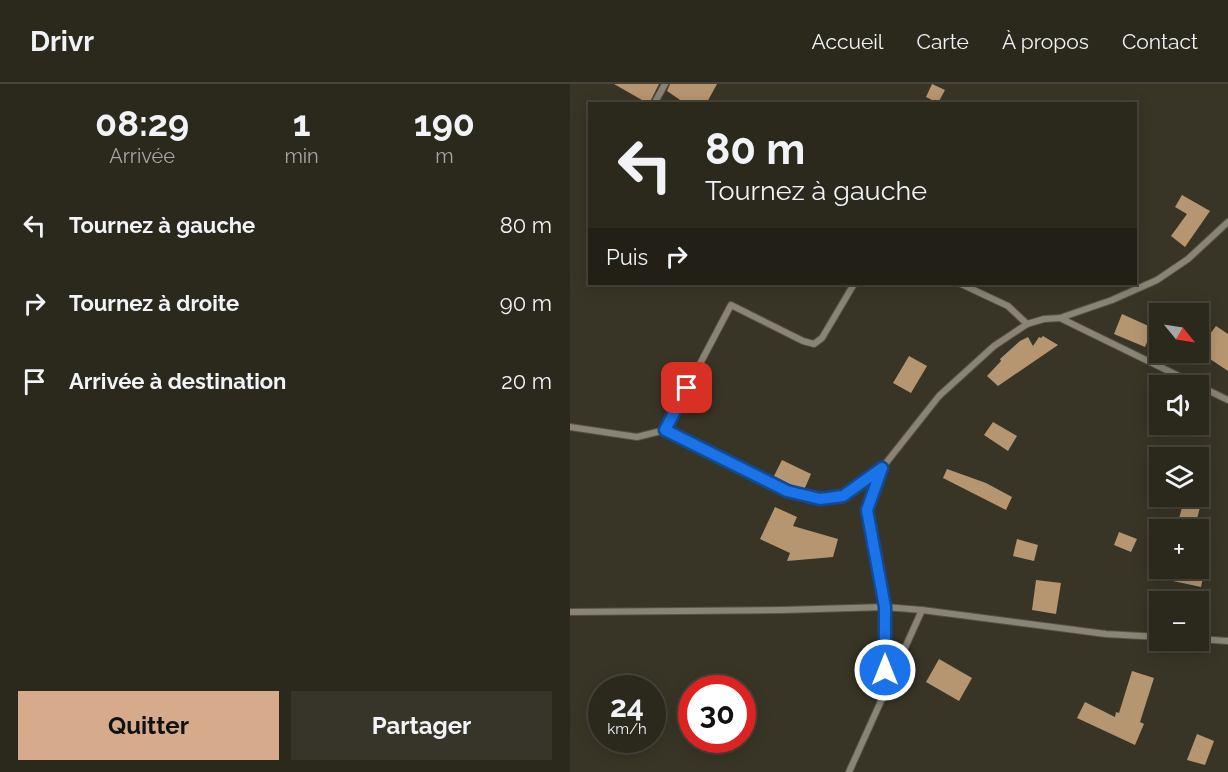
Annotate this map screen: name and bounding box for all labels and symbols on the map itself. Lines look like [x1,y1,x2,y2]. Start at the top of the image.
north arrow [1149,303,1209,363]
pin [661,362,712,413]
position arrow [853,638,917,702]
speed limit sign: 30 [678,675,756,753]

